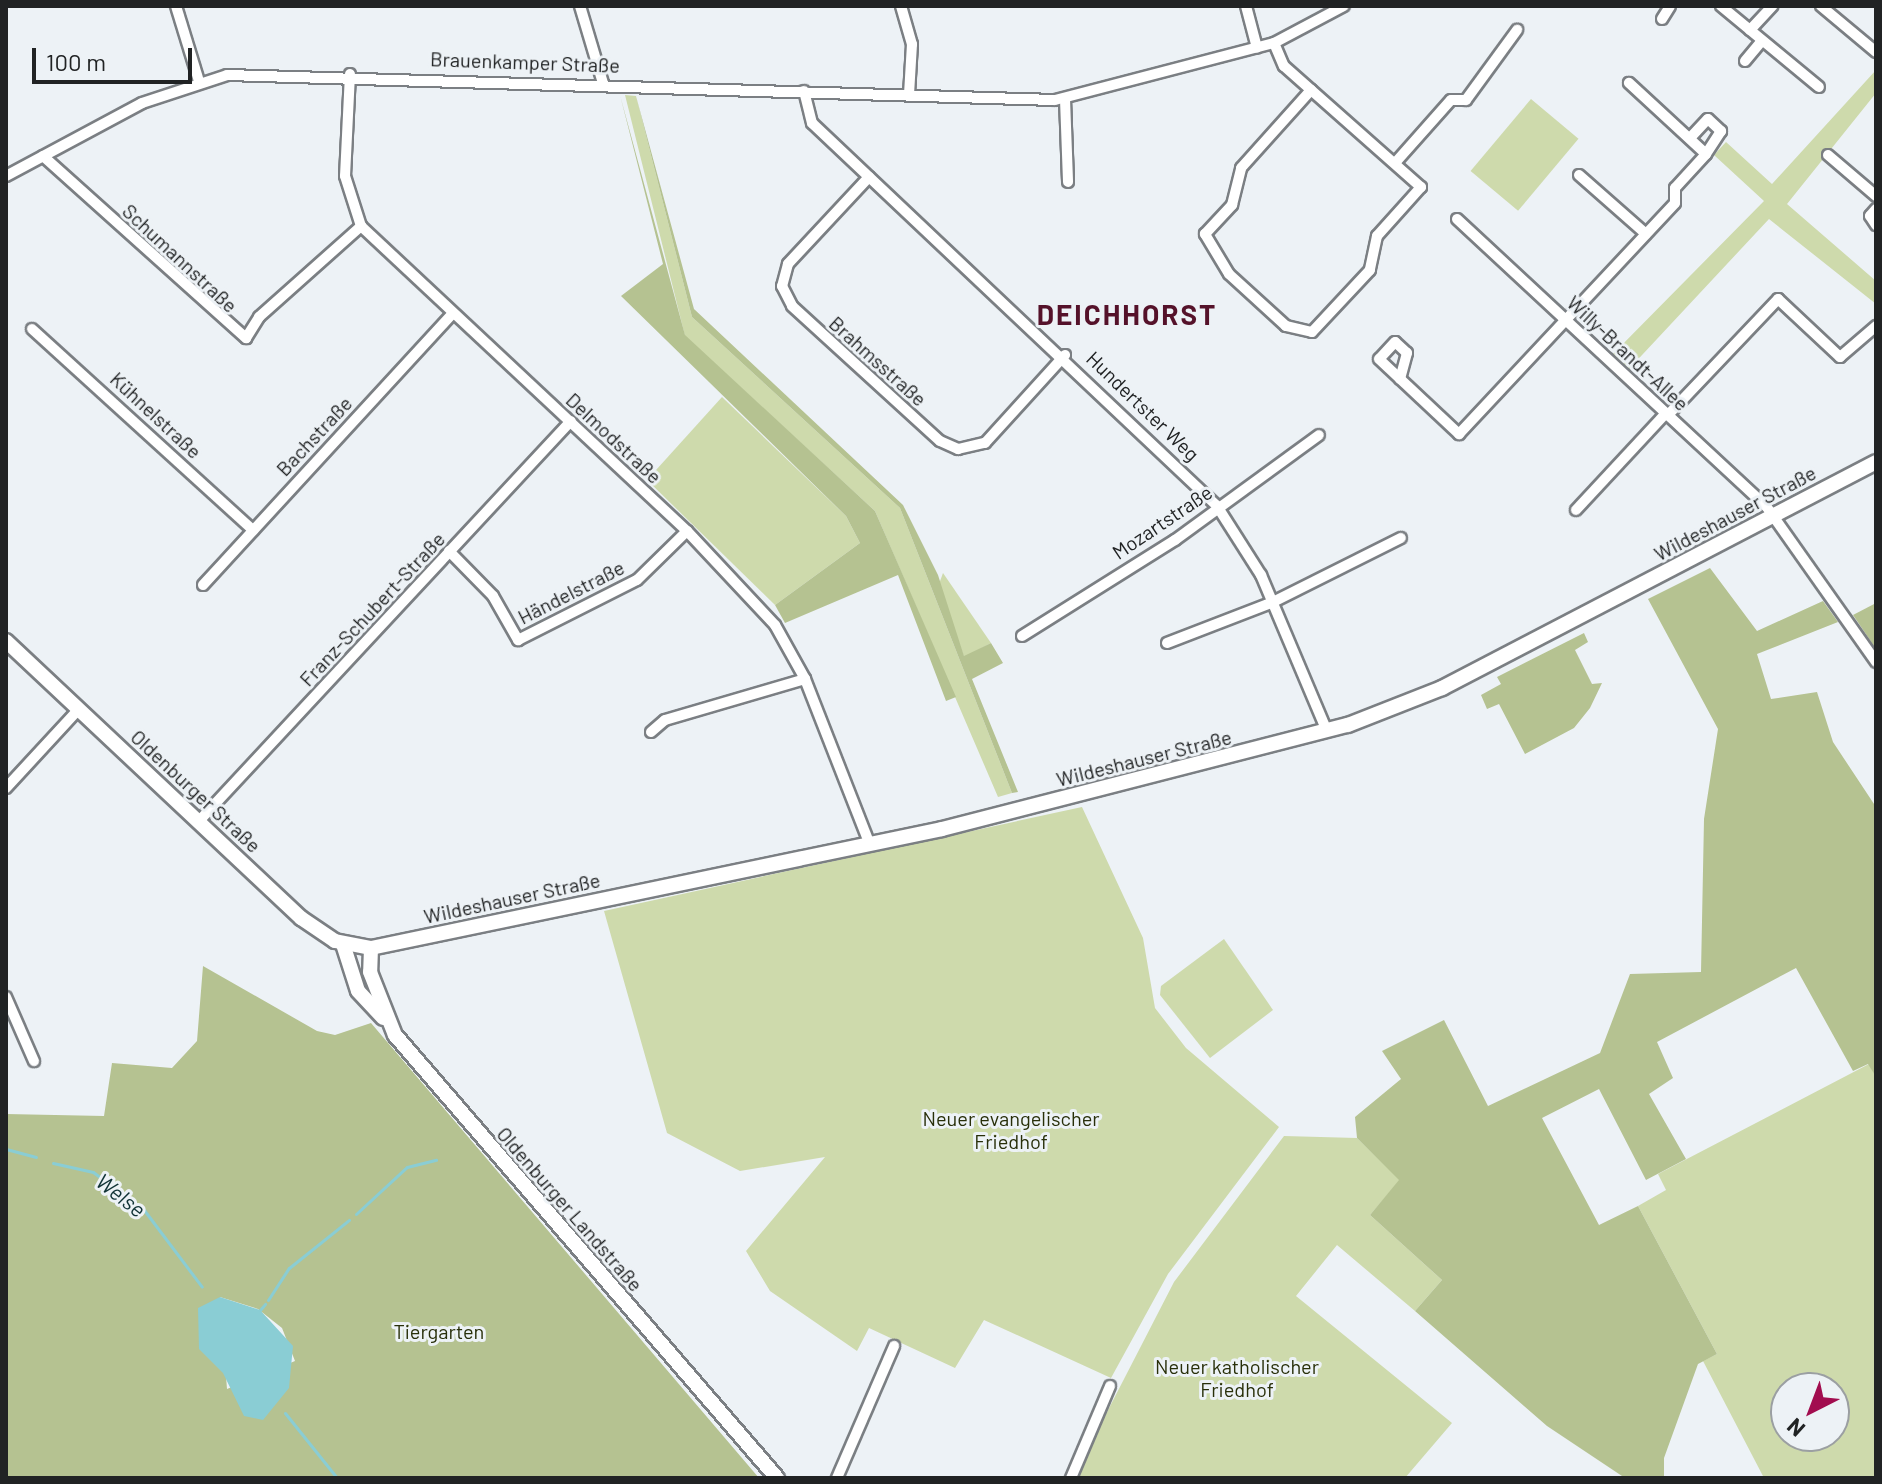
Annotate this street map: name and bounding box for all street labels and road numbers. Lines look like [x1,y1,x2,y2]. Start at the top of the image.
street label: Brauenkamper Straße [430,47,620,77]
street label: Schumannstraße [118,199,242,317]
street label: Willy-Brandt-Allee [1562,290,1694,416]
street label: Brahmsstraße [824,311,932,411]
street label: Hundertster Weg [1082,346,1204,466]
street label: Kühnelstraße [105,367,207,463]
street label: Delmodstraße [561,388,667,488]
street label: Bachstraße [271,391,357,481]
street label: Wildeshauser Straße [1650,460,1820,566]
street label: Mozartstraße [1107,480,1217,564]
street label: Franz-Schubert-Straße [294,527,450,691]
street label: Händelstraße [514,555,628,629]
street label: Oldenburger Straße [126,725,266,857]
street label: Wildeshauser Straße [1054,725,1234,791]
street label: Wildeshauser Straße [422,868,602,928]
street label: Oldenburger Landstraße [492,1122,648,1296]

